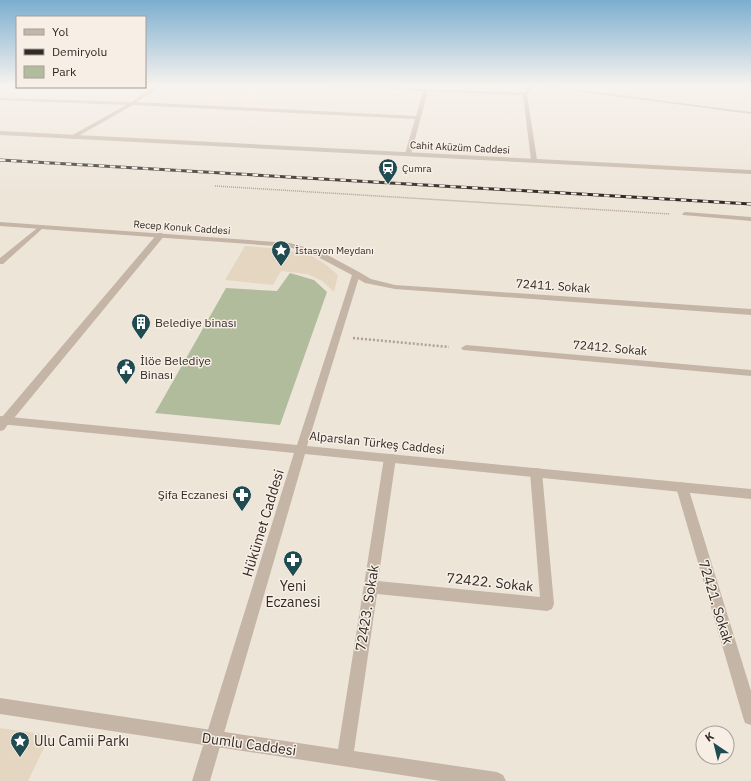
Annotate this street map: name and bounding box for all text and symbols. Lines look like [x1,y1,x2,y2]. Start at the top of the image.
legend [16,16,146,88]
text: Yol [52,24,69,39]
text: Demiryolu [52,44,107,59]
text: Park [52,64,77,79]
street label: Cahit Aküzüm Caddesi [410,138,510,157]
station icon: Çumra [377,157,399,185]
place label: Çumra [402,162,432,175]
street label: Recep Konuk Caddesi [133,218,231,237]
place icon: İstasyon Meydanı [270,239,292,267]
place label: İstasyon Meydanı [295,244,374,257]
street label: 72411. Sokak [515,275,592,296]
building icon: Belediye binası [130,312,152,340]
place label: Belediye binası [155,315,237,330]
street label: 72412. Sokak [572,337,649,358]
place label: İlöe Belediye Binası [140,353,211,382]
public building icon: İlöe Belediye Binası [115,357,137,385]
street label: Alparslan Türkeş Caddesi [309,428,445,457]
street label: Hükümet Caddesi [238,467,288,579]
pharmacy icon: Şifa Eczanesi [231,484,253,512]
place label: Şifa Eczanesi [158,487,228,502]
pharmacy icon: Yeni Eczanesi [282,549,304,577]
street label: 72421. Sokak [695,558,738,647]
street label: 72423. Sokak [351,563,383,652]
street label: 72422. Sokak [446,568,535,596]
place label: Yeni Eczanesi [266,577,321,611]
north arrow [695,725,735,765]
street label: Dumlu Caddesi [201,728,297,760]
text: K [702,729,717,745]
place icon: Ulu Camii Parkı [9,730,31,758]
place label: Ulu Camii Parkı [34,732,129,750]

